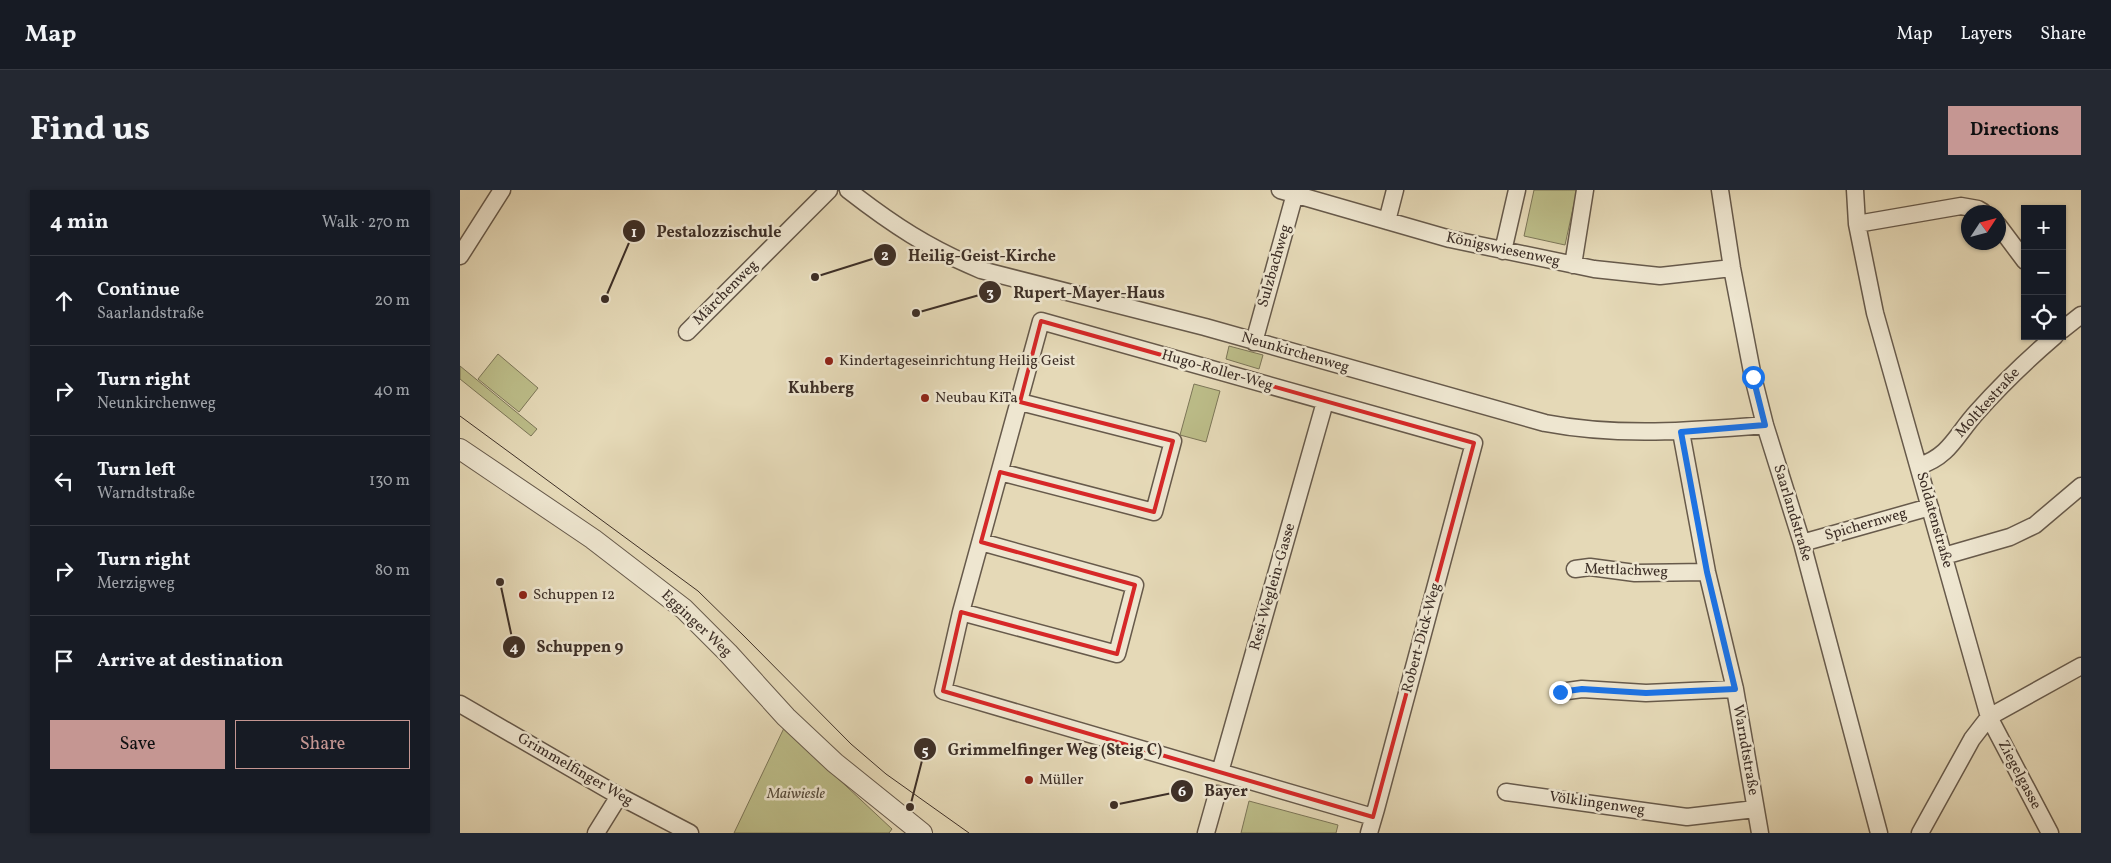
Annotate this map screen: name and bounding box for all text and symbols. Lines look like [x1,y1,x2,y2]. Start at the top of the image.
text: Map [25,18,76,52]
text: Map [1896,22,1932,47]
text: Layers [1960,22,2012,47]
text: Share [2040,22,2086,47]
text: Find us [30,106,150,154]
button: Directions [1948,106,2081,155]
north arrow [1961,205,2006,250]
map controls [2021,205,2066,340]
button: + [2021,205,2066,250]
text: 4 min [50,208,109,237]
text: Walk · 270 m [322,212,410,234]
callout: Pestalozzischule [622,216,792,247]
text: Pestalozzischule [657,222,781,244]
street label: Sulzbachweg [1253,222,1297,310]
text: 1 [631,223,637,244]
street label: Königswiesenweg [1444,228,1562,272]
callout: Heilig-Geist-Kirche [873,240,1066,271]
text: 2 [881,246,889,267]
text: Heilig-Geist-Kirche [908,246,1056,268]
button: − [2021,250,2066,295]
street label: Märchenweg [689,255,764,330]
text: Continue [97,277,180,303]
callout: Rupert-Mayer-Haus [978,277,1175,308]
text: 3 [986,283,994,304]
text: Rupert-Mayer-Haus [1013,283,1165,305]
icon: ahead [50,287,78,315]
text: 20 m [375,290,410,312]
button: locate [2021,295,2066,340]
text: Saarlandstraße [97,303,204,325]
street label: Neunkirchenweg [1238,328,1352,379]
street label: Hugo-Roller-Weg [1159,345,1276,397]
place label: Kindertageseinrichtung Heilig Geist [839,351,1075,372]
marker: Kindertageseinrichtung Heilig Geist [823,355,835,367]
street label: Moltkestraße [1951,363,2025,443]
route start [1742,366,1765,389]
text: Turn right [97,367,190,393]
icon: right [50,377,78,405]
district label: Kuhberg [788,378,854,400]
text: 40 m [374,380,410,402]
place label: Neubau KiTa [935,388,1018,409]
marker: Neubau KiTa [919,392,931,404]
text: Neunkirchenweg [97,393,216,415]
text: Turn left [97,457,176,483]
street label: Saarlandstraße [1767,462,1817,564]
icon: left [50,467,78,495]
text: 130 m [369,470,410,492]
street label: Soldatenstraße [1910,470,1958,570]
text: Warndtstraße [97,483,195,505]
street label: Spichernweg [1822,503,1910,547]
street label: Resi-Weglein-Gasse [1245,521,1301,653]
text: Turn right [97,547,190,573]
icon: right [50,557,78,585]
street label: Mettlachweg [1584,559,1669,583]
text: 80 m [375,560,410,582]
text: Merzigweg [97,573,175,595]
street label: Robert-Dick-Weg [1397,580,1447,695]
place label: Schuppen 12 [533,585,615,606]
street label: Egginger Weg [656,586,736,663]
marker: Schuppen 12 [517,589,529,601]
callout: Schuppen 9 [501,631,633,662]
text: Schuppen 9 [537,637,624,659]
text: 4 [509,638,519,659]
icon: arrive [50,647,78,675]
text: Arrive at destination [97,648,283,674]
route end [1549,681,1572,704]
street label: Warndtstraße [1727,703,1763,797]
button: Save [50,720,225,769]
button: Share [235,720,410,769]
street label: Grimmelfinger Weg [513,728,637,812]
callout: Grimmelfinger Weg (Steig C) [912,734,1172,765]
street label: Ziegelgasse [1992,737,2046,813]
text: Grimmelfinger Weg (Steig C) [948,740,1162,762]
text: 5 [921,741,929,762]
place label: Müller [1039,770,1084,791]
marker: Müller [1023,774,1035,786]
callout: Bayer [1170,775,1258,806]
text: Bayer [1204,781,1248,803]
text: 6 [1178,782,1186,803]
park label: Maiwiesle [766,784,826,805]
street label: Völklingenweg [1548,787,1647,821]

